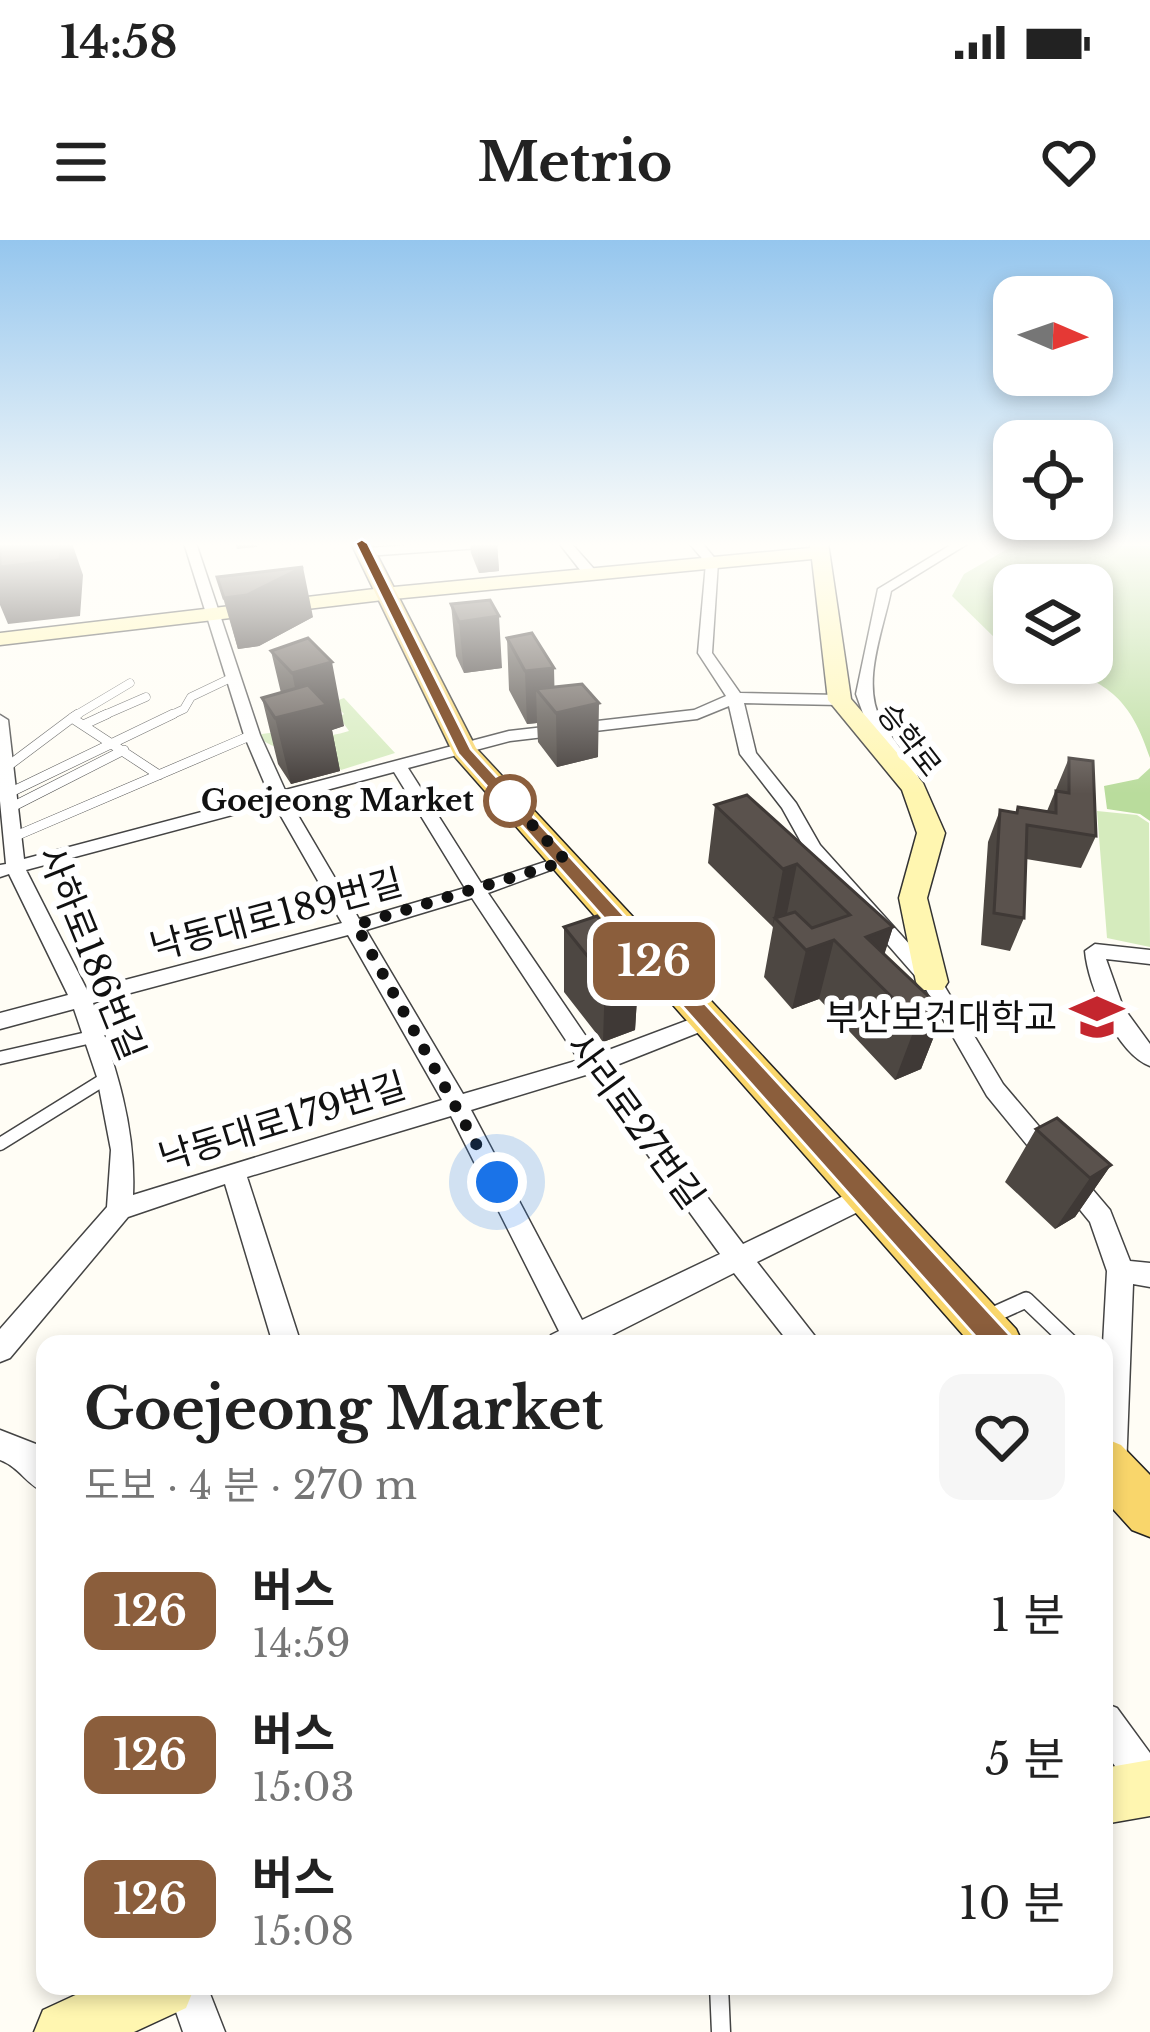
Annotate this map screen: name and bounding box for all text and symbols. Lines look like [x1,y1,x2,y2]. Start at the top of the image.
text: 14:58 [60,14,178,70]
icon: menu [48,129,114,195]
text: Metrio [478,129,672,196]
icon: heart [1036,129,1102,195]
north arrow [993,276,1113,396]
map controls [993,276,1113,684]
button: locate [993,420,1113,540]
button: layers [993,564,1113,684]
street label: 승학로 [869,696,949,784]
marker: Goejeong Market [485,776,535,826]
place label: Goejeong Market [201,782,475,819]
street label: 사하로186번길 [28,840,155,1067]
street label: 낙동대로189번길 [145,859,407,970]
line badge: 126 [585,922,723,1000]
text: 126 [617,935,691,987]
school or university icon: 부산보건대학교 [1068,988,1126,1046]
place label: 부산보건대학교 [825,995,1057,1040]
street label: 사리로27번길 [557,1025,714,1218]
street label: 낙동대로179번길 [153,1063,411,1180]
your location [467,1152,527,1212]
text: Goejeong Market [84,1374,603,1444]
button: heart [939,1374,1065,1500]
text: 도보 · 4 분 · 270 m [84,1461,417,1510]
text: 버스 [252,1562,335,1618]
text: 126 [113,1585,187,1637]
text: 1 분 [991,1587,1065,1643]
text: 14:59 [252,1619,351,1668]
text: 버스 [252,1706,335,1762]
text: 126 [113,1729,187,1781]
text: 5 분 [985,1731,1065,1787]
text: 15:03 [252,1763,355,1812]
text: 버스 [252,1850,335,1906]
text: 126 [113,1873,187,1925]
text: 10 분 [958,1875,1065,1931]
text: 15:08 [252,1907,354,1956]

